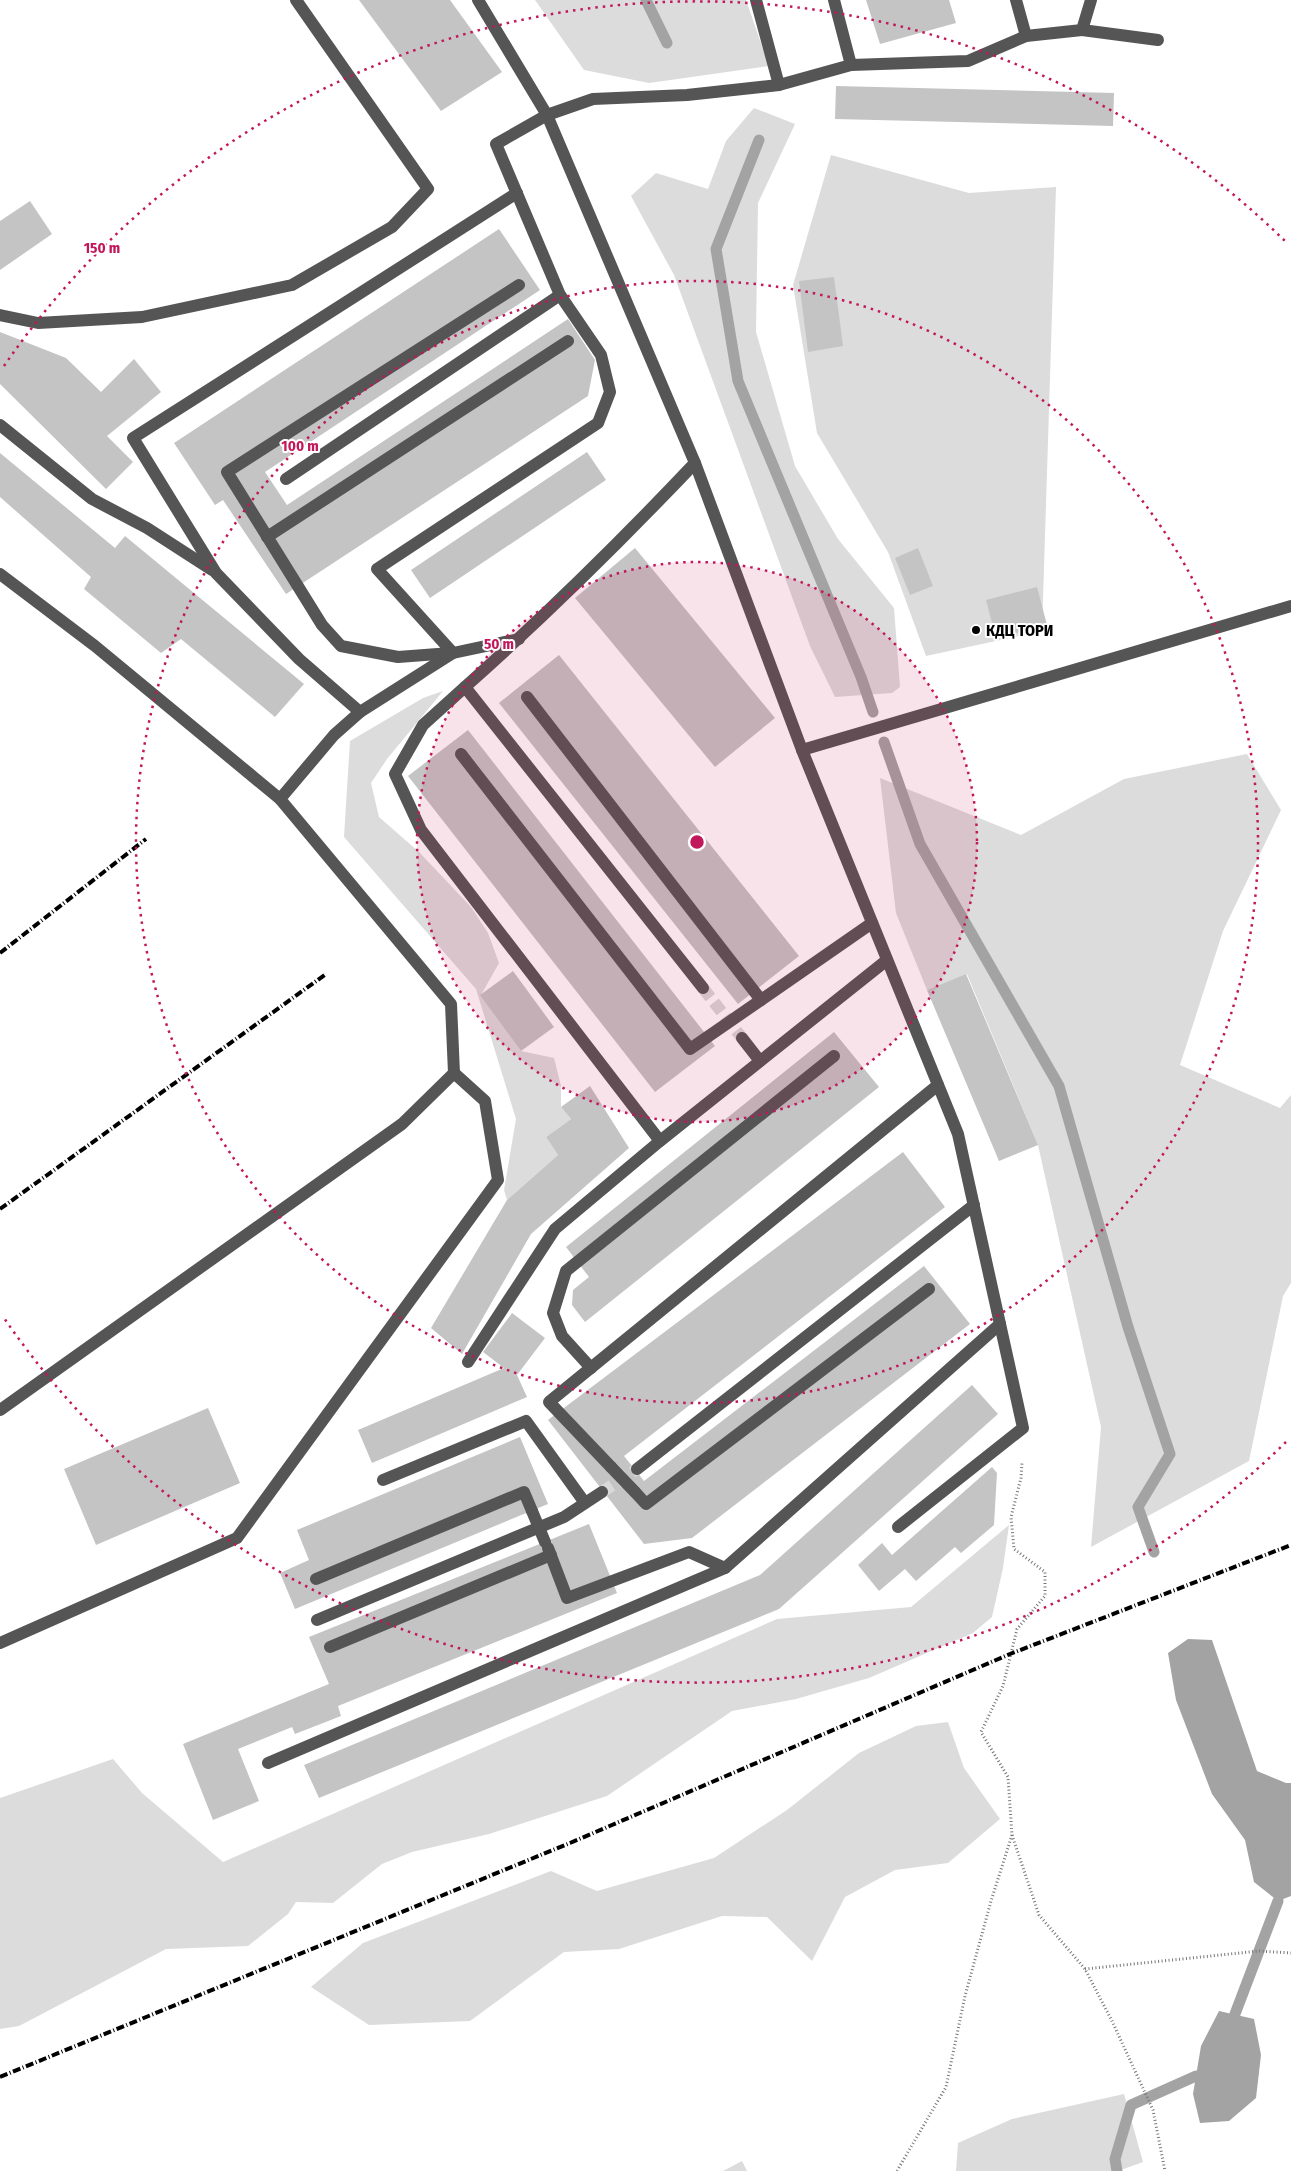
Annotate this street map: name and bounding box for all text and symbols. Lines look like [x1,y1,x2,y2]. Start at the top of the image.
text: 150 m [84,239,120,257]
text: 100 m [281,437,319,455]
place label: КДЦ ТОРИ [986,621,1053,640]
marker: КДЦ ТОРИ [970,624,982,636]
text: 50 m [484,635,514,653]
centre of rings [688,833,706,851]

